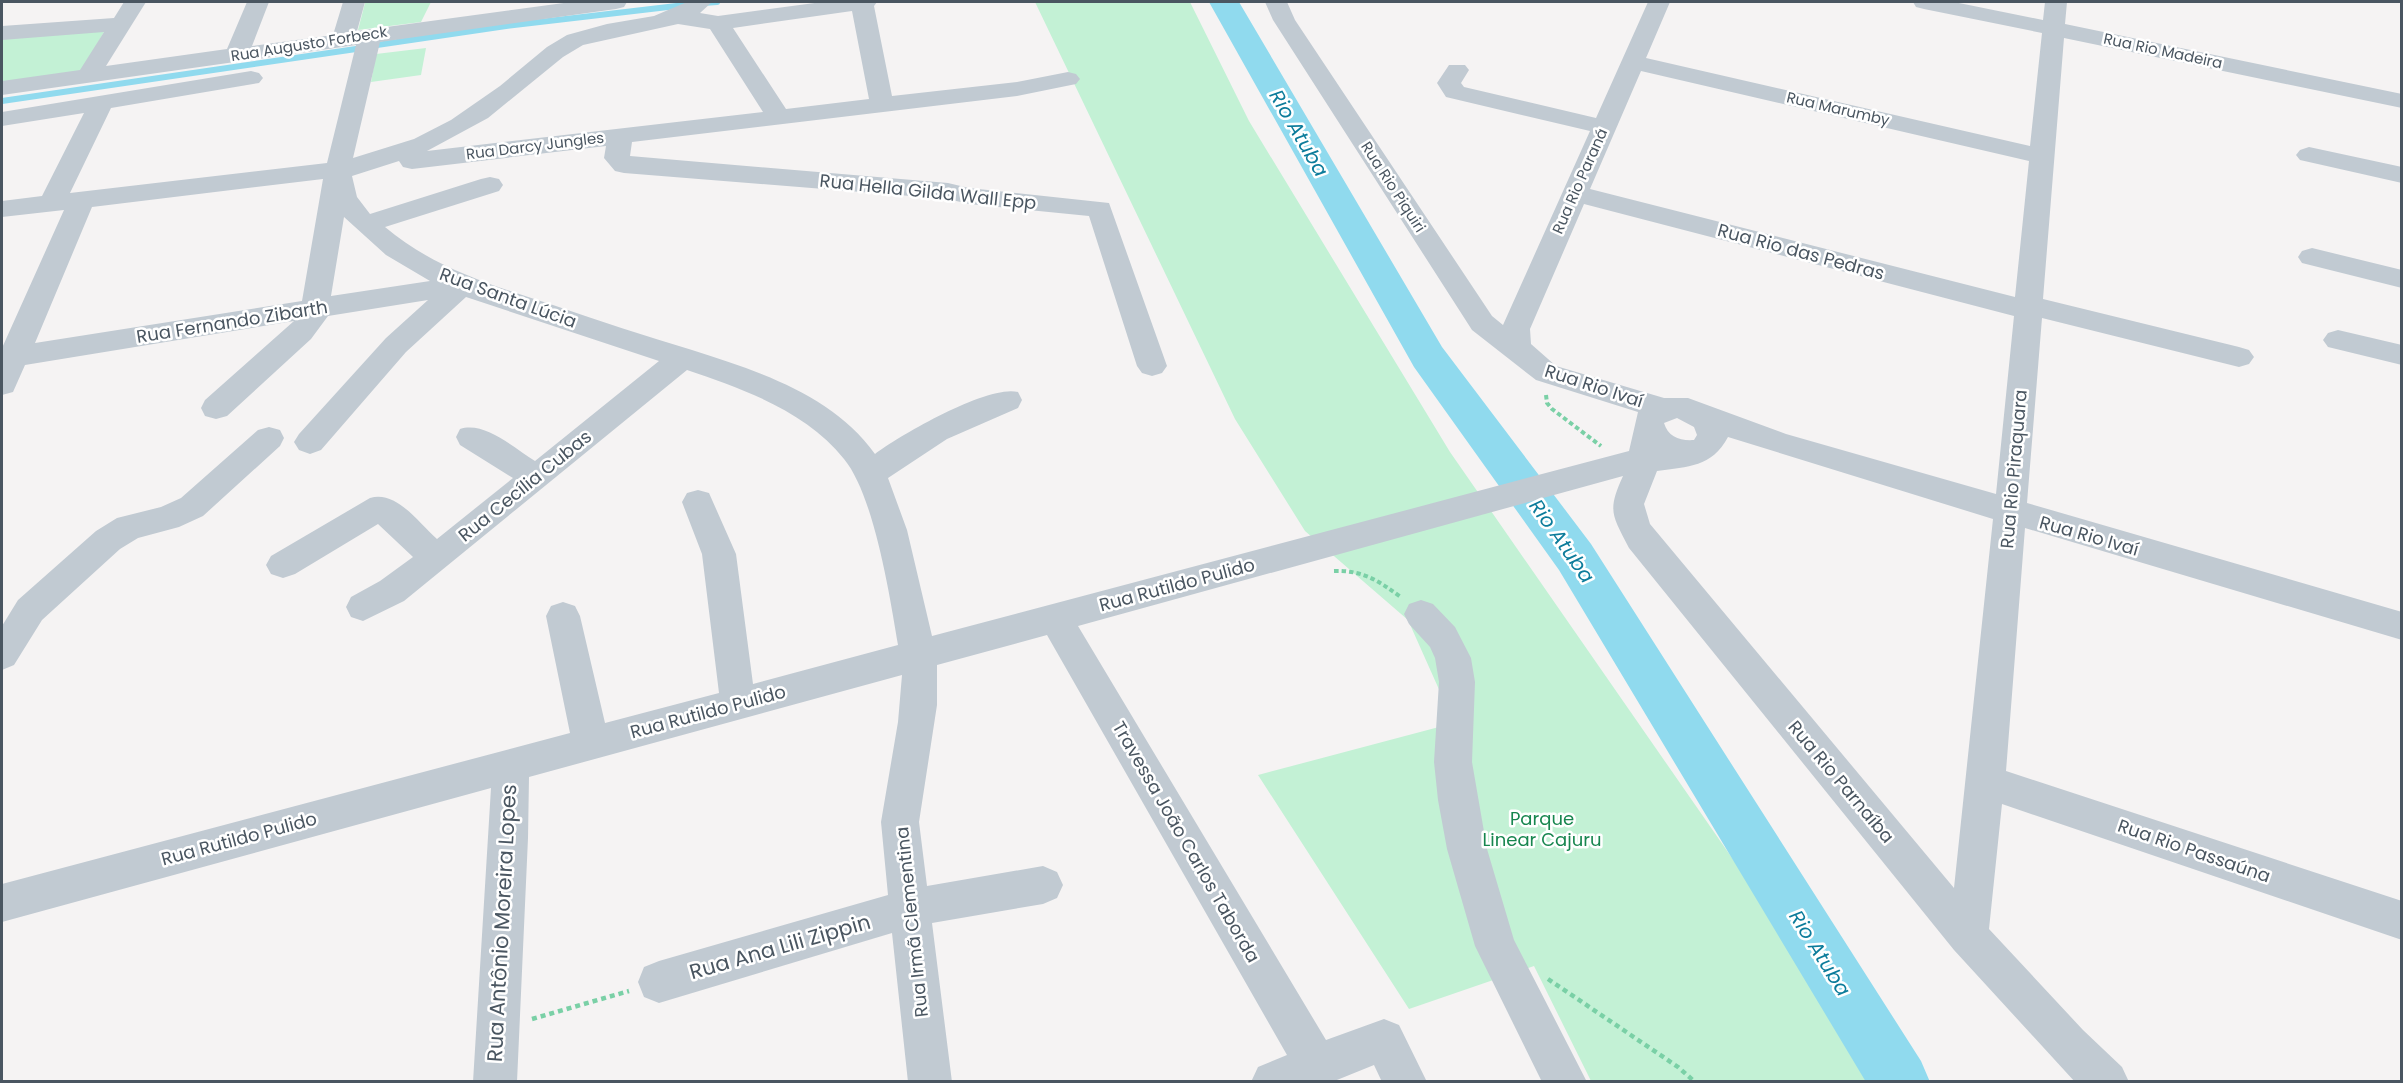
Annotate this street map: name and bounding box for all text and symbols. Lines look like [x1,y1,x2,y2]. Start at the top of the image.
street label: Rua Augusto Forbeck [229,21,389,66]
street label: Rua Rio Madeira [2102,28,2225,73]
water label: Rio Atuba [1263,84,1335,182]
street label: Rua Marumby [1785,86,1892,131]
street label: Rua Rio Paraná [1547,125,1612,237]
street label: Rua Darcy Jungles [465,127,605,164]
street label: Rua Rio Piquiri [1356,137,1431,236]
street label: Rua Hella Gilda Wall Epp [818,168,1038,215]
street label: Rua Rio das Pedras [1715,217,1887,286]
street label: Rua Santa Lúcia [436,261,580,334]
street label: Rua Fernando Zibarth [134,294,329,349]
street label: Rua Rio Ivaí [1542,358,1647,413]
street label: Rua Rio Piraquara [1994,388,2033,550]
street label: Rua Cecília Cubas [453,424,597,547]
water label: Rio Atuba [1523,493,1601,589]
street label: Rua Rio Ivaí [2037,509,2142,562]
street label: Rua Rutildo Pulido [1096,552,1258,617]
street label: Rua Rutildo Pulido [627,679,789,744]
street label: Rua Rio Parnaíba [1783,715,1900,848]
street label: Travessa João Carlos Taborda [1107,717,1266,967]
street label: Rua Antônio Moreira Lopes [480,783,523,1063]
street label: Rua Rutildo Pulido [158,806,320,871]
park label: Parque Linear Cajuru [1483,806,1601,852]
street label: Rua Rio Passaúna [2114,813,2274,888]
street label: Rua Irmã Clementina [889,826,934,1019]
water label: Rio Atuba [1783,905,1857,1001]
street label: Rua Ana Lili Zippin [686,907,874,986]

